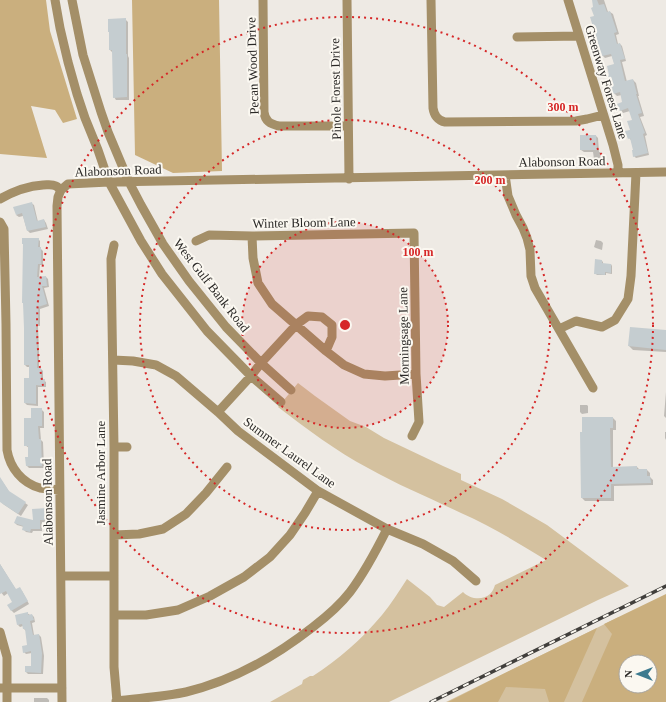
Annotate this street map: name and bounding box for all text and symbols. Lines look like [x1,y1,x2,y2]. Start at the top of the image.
street label: Pecan Wood Drive [243,17,262,115]
street label: Greenway Forest Lane [582,23,631,141]
street label: Pinole Forest Drive [327,38,344,140]
text: 300 m [548,100,579,114]
street label: Alabonson Road [518,153,606,170]
street label: Alabonson Road [74,161,162,180]
text: 200 m [475,173,506,187]
street label: Winter Bloom Lane [252,214,356,231]
street label: West Gulf Bank Road [171,236,253,335]
text: 100 m [403,245,434,259]
street label: Morningsage Lane [395,287,412,385]
centre of rings [338,318,352,332]
street label: Summer Laurel Lane [241,414,339,491]
street label: Jasmine Arbor Lane [93,420,108,525]
street label: Alabonson Road [39,458,56,546]
north arrow [618,654,658,694]
text: N [622,670,634,678]

